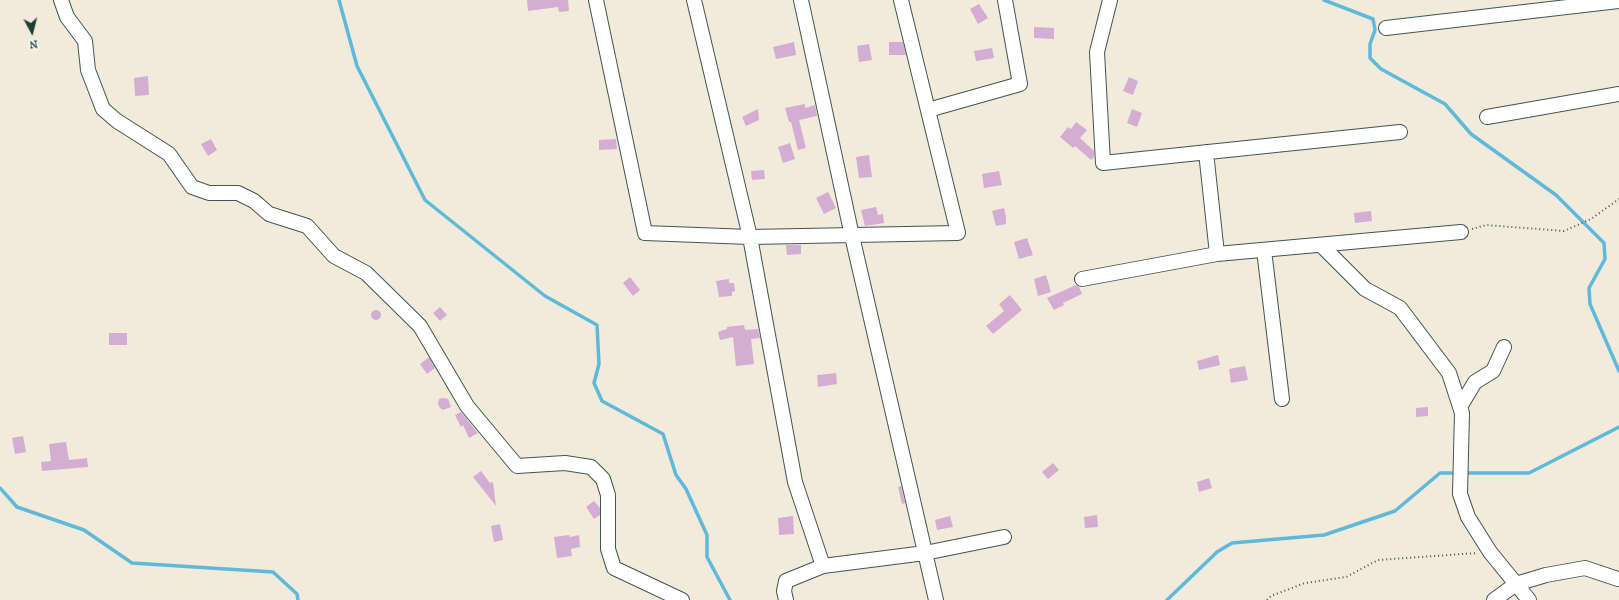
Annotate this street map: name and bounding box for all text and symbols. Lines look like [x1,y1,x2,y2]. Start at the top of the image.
north arrow [12,12,52,52]
text: N [29,37,38,51]

